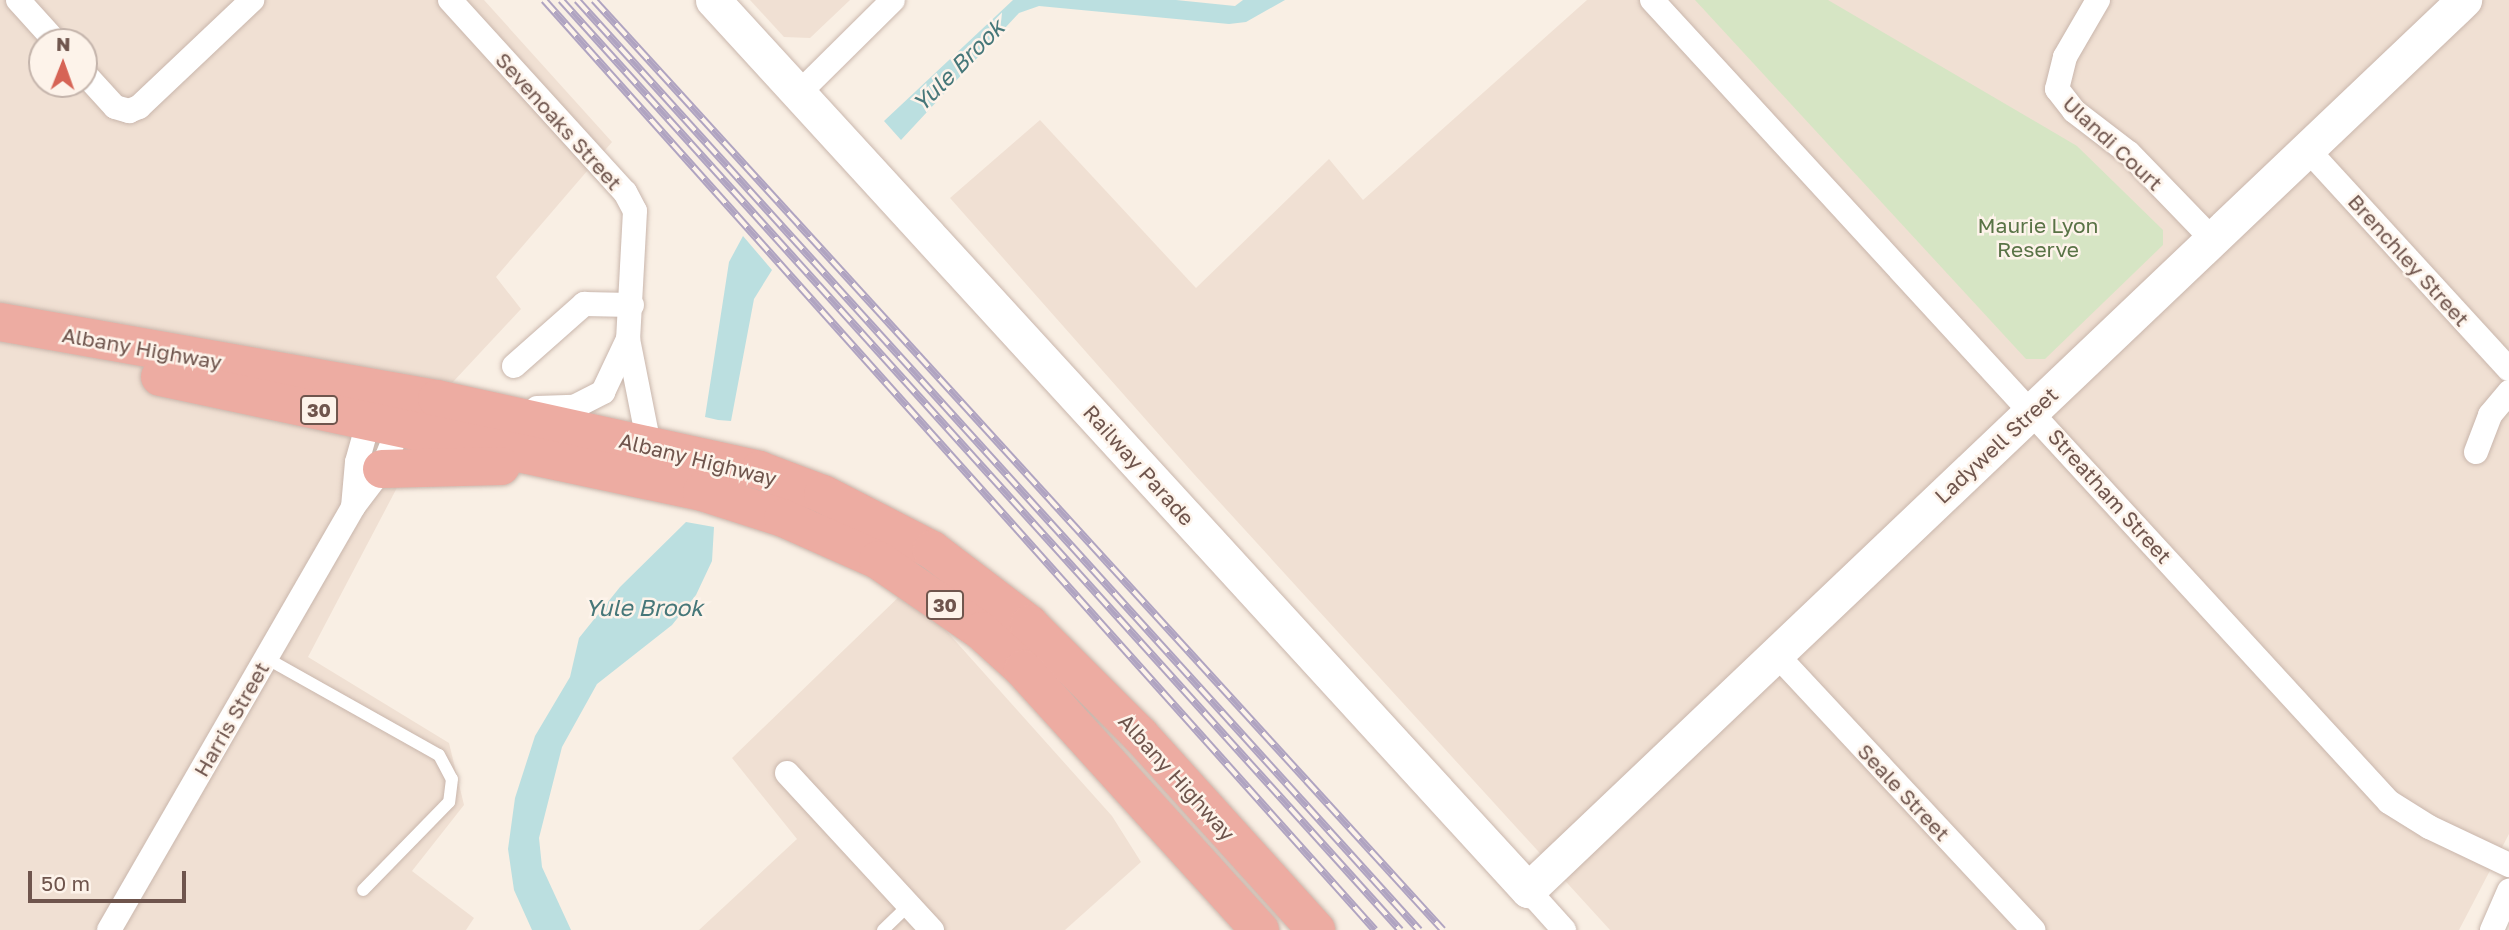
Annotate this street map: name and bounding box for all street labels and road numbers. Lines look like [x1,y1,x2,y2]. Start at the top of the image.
street label: Sevenoaks Street [491,47,627,195]
street label: Ulandi Court [2058,90,2168,196]
street label: Brenchley Street [2343,189,2475,331]
street label: Albany Highway [60,322,224,374]
street label: Ladywell Street [1929,382,2063,508]
road number: 30 [300,394,338,426]
street label: Railway Parade [1078,400,1200,530]
street label: Streatham Street [2043,424,2177,568]
street label: Albany Highway [617,427,779,491]
road number: 30 [926,590,964,620]
street label: Harris Street [188,657,274,781]
street label: Albany Highway [1114,709,1240,845]
street label: Seale Street [1853,738,1955,846]

